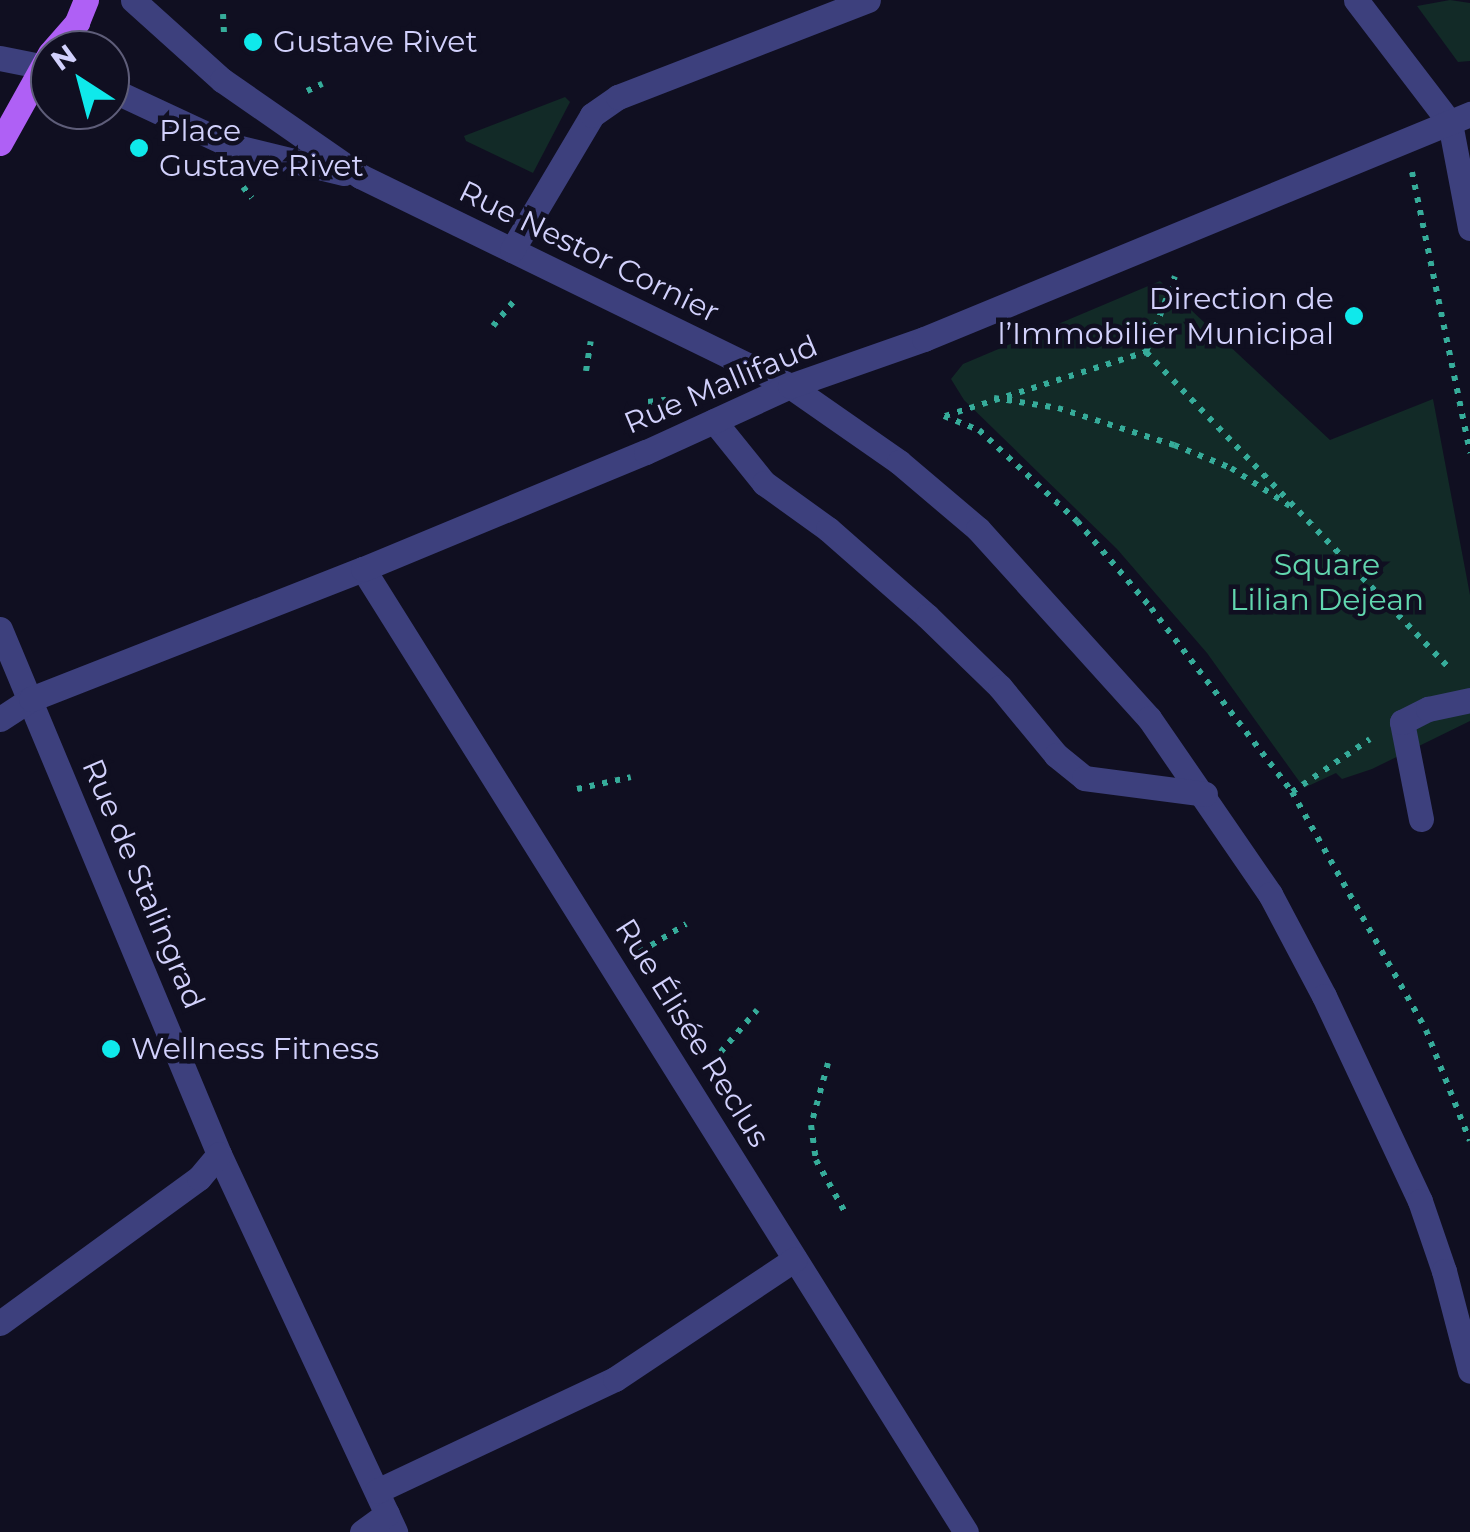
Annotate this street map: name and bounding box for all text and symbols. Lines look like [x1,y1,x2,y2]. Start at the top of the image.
place label: Gustave Rivet [273,24,478,60]
north arrow [30,30,130,130]
marker: Gustave Rivet [242,31,264,53]
text: N [44,37,83,78]
place label: Place Gustave Rivet [159,113,364,184]
marker: Place Gustave Rivet [128,137,150,159]
street label: Rue Nestor Cornier [453,173,725,331]
place label: Direction de l’Immobilier Municipal [998,281,1334,352]
marker: Direction de l’Immobilier Municipal [1343,305,1365,327]
street label: Rue Mallifaud [619,328,823,442]
park label: Square Lilian Dejean [1230,547,1424,618]
street label: Rue de Stalingrad [74,754,212,1014]
street label: Rue Élisée Reclus [607,912,777,1154]
place label: Wellness Fitness [131,1031,379,1067]
marker: Wellness Fitness [100,1038,122,1060]

